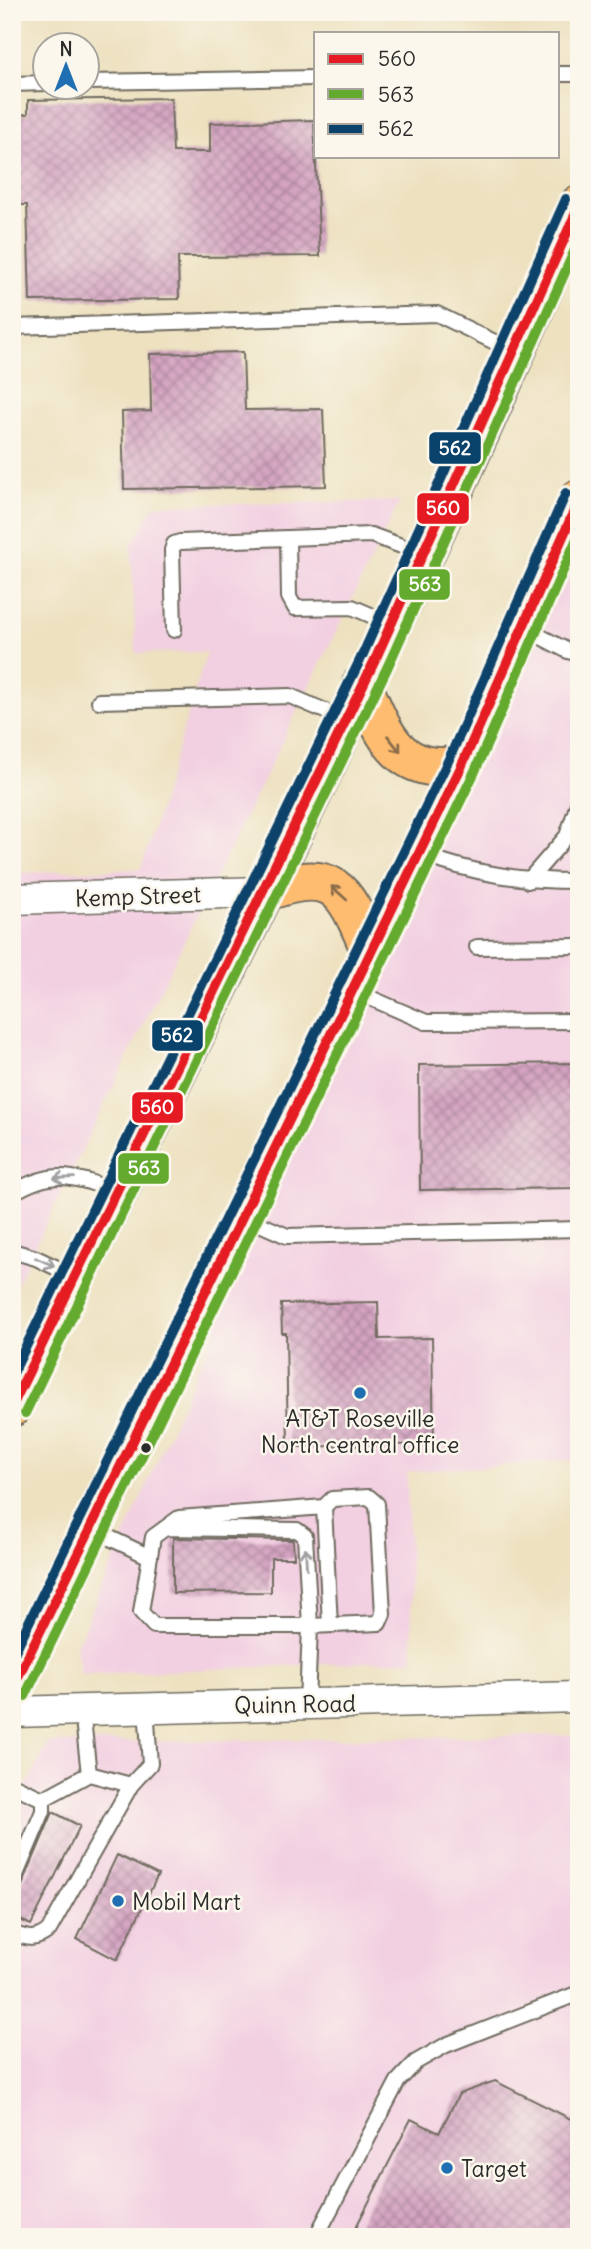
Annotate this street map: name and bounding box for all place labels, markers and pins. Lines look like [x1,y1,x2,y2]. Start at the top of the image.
marker: AT&T Roseville North central office [352,1385,368,1401]
place label: AT&T Roseville North central office [261,1404,459,1459]
unlabelled marker [139,1441,153,1455]
place label: Mobil Mart [132,1887,241,1916]
marker: Mobil Mart [110,1893,126,1909]
place label: Target [461,2154,527,2183]
marker: Target [439,2160,455,2176]

